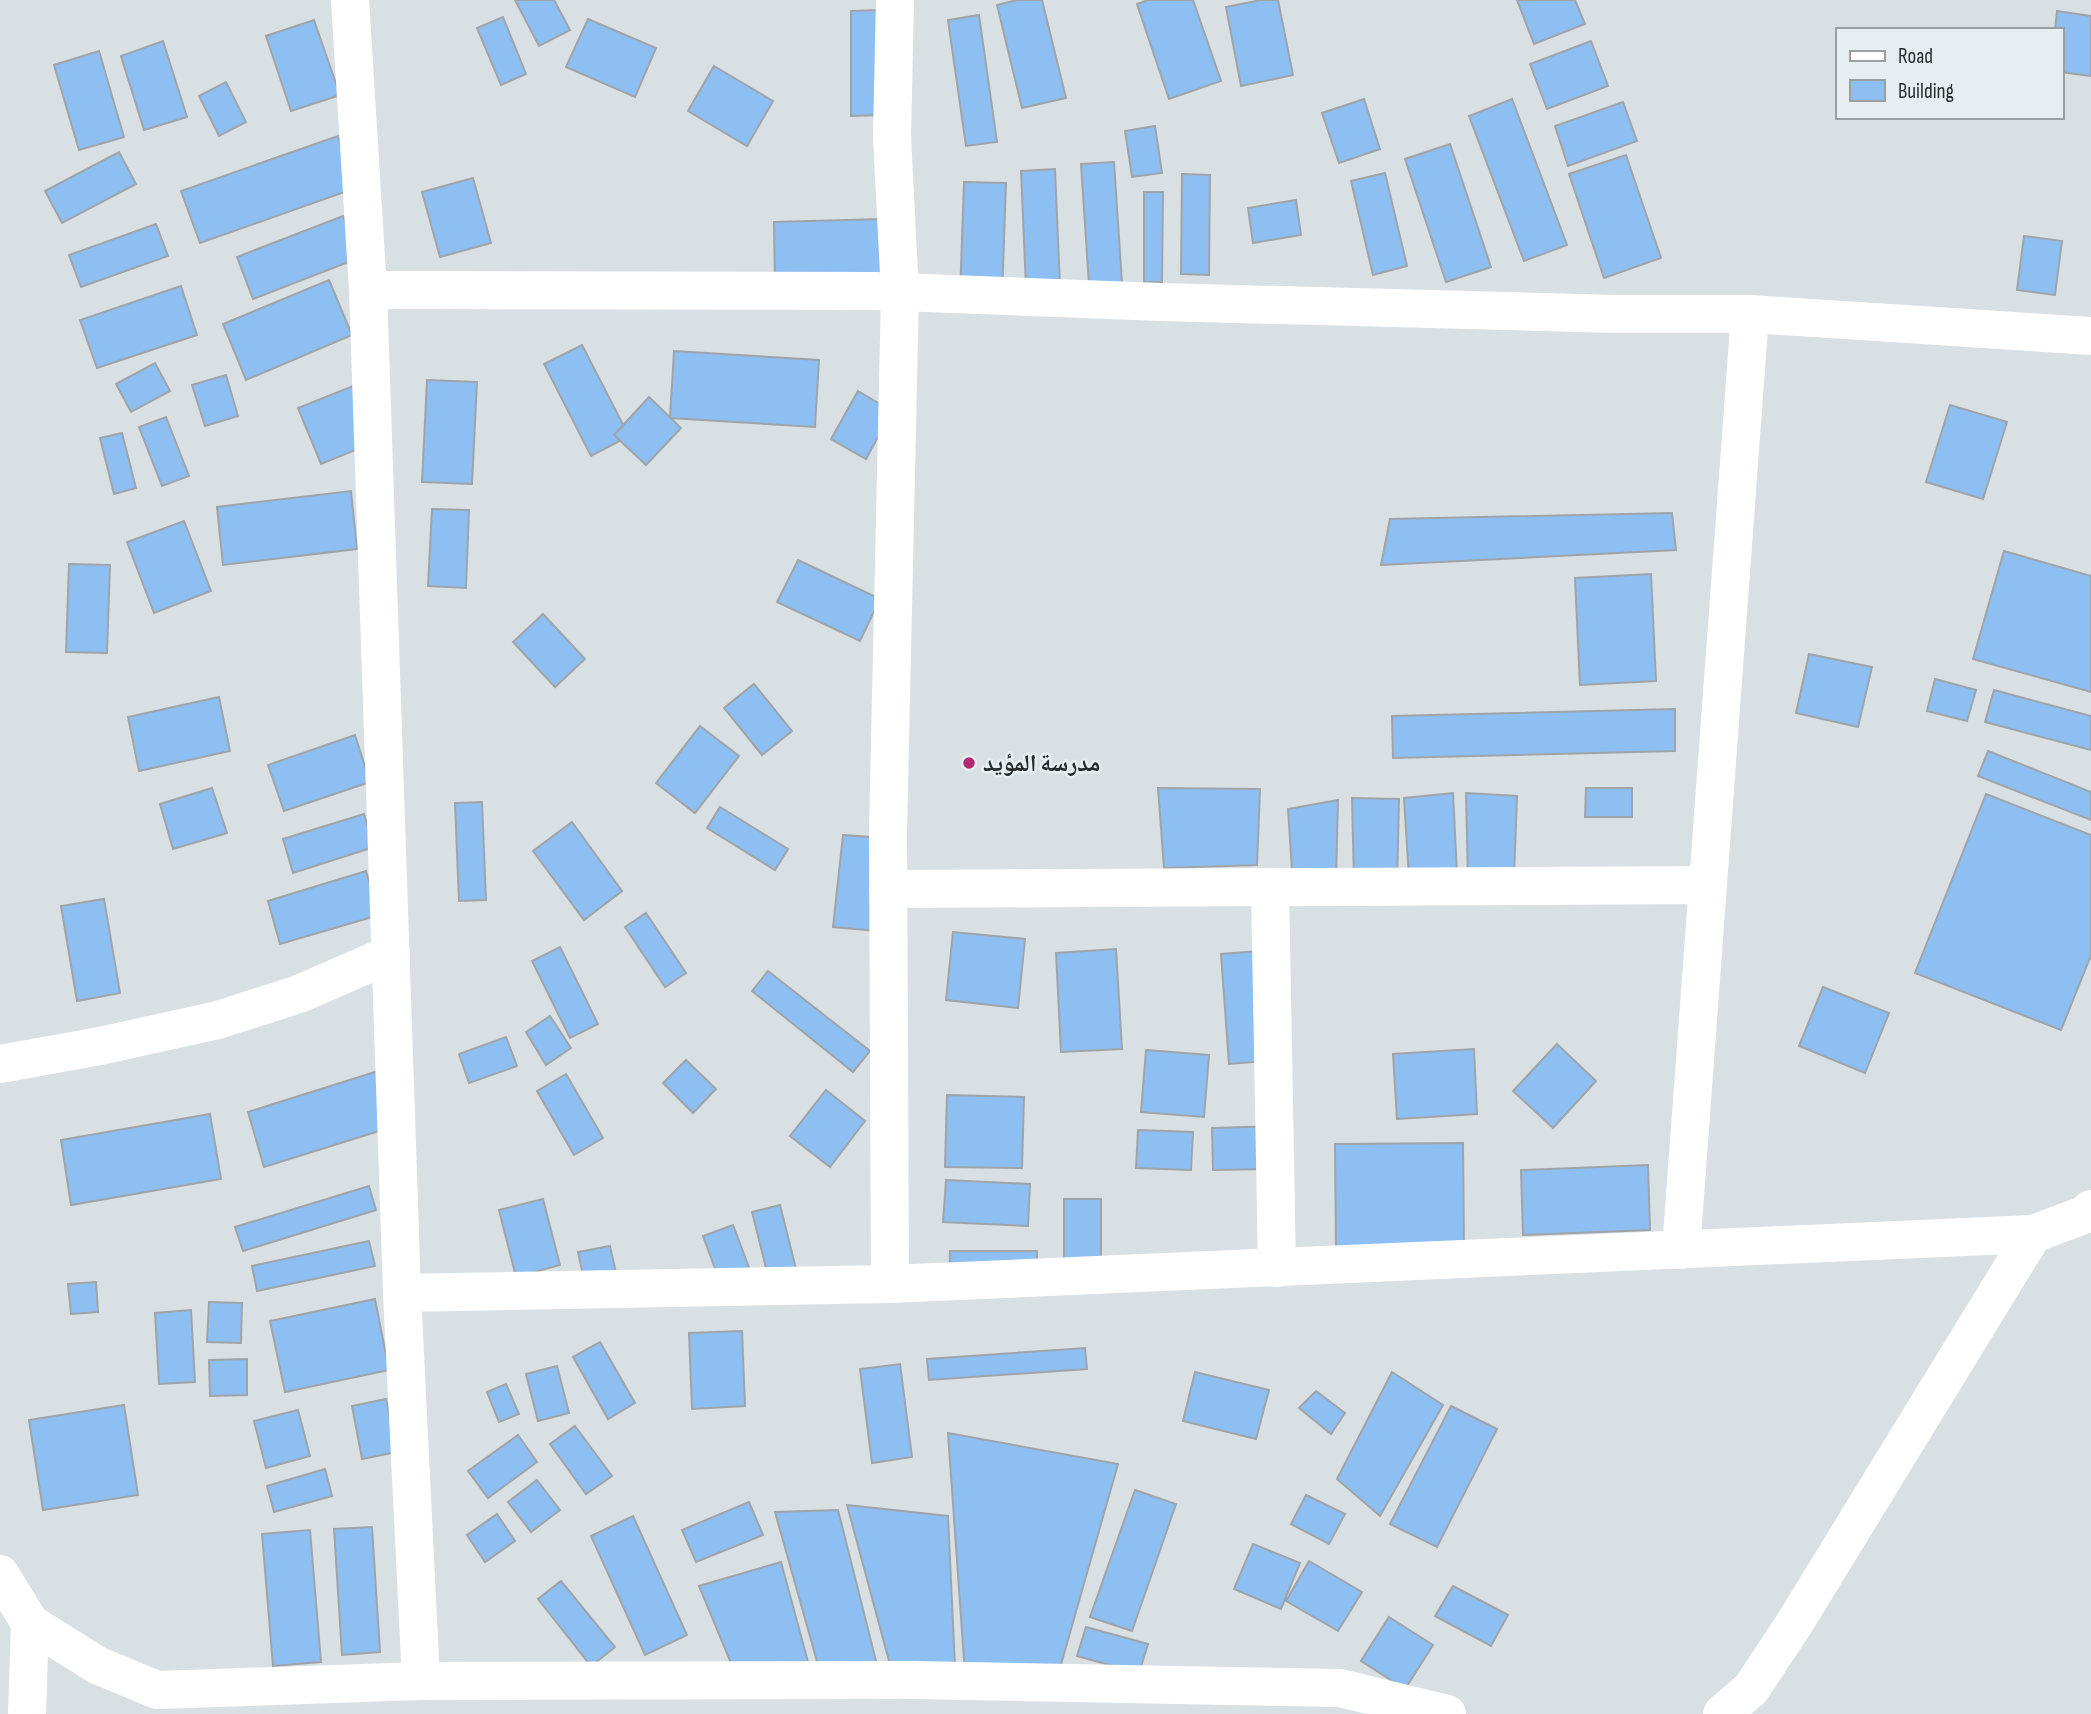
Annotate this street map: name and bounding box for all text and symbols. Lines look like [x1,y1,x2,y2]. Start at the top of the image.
legend [1836,28,2063,119]
text: Road [1898,44,1933,69]
text: Building [1898,79,1954,104]
place label: مدرسة المؤيد [983,749,1100,778]
marker: مدرسة المؤيد [961,755,977,771]

